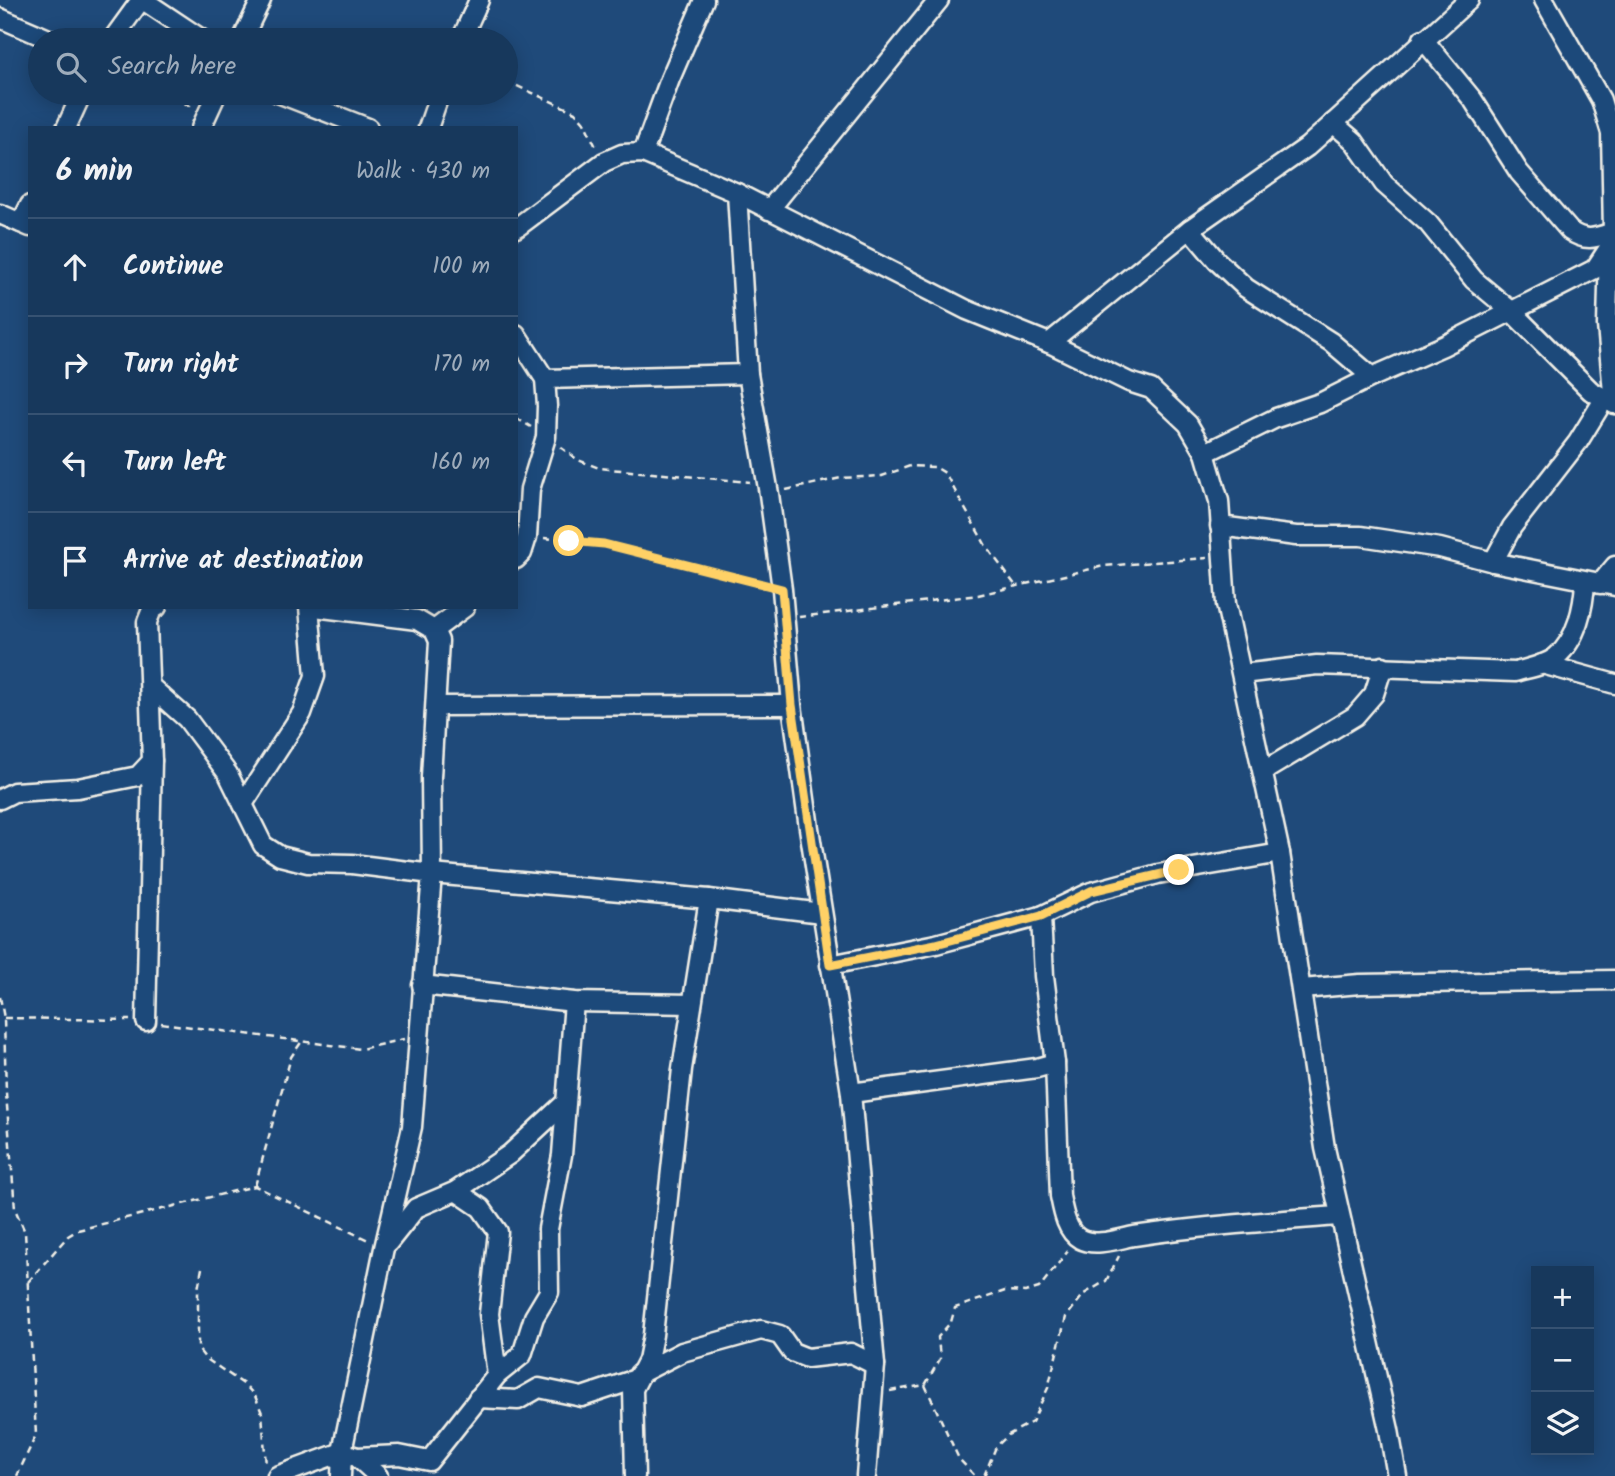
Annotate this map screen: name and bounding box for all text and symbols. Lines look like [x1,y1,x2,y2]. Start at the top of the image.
search box [28,28,518,105]
text: Search here [108,46,236,88]
icon: search [52,48,90,86]
text: 6 min [56,148,133,196]
text: Walk · 430 m [356,154,490,190]
text: Continue [123,246,224,288]
icon: ahead [56,248,94,286]
text: 100 m [432,249,490,285]
text: Turn right [123,344,239,386]
icon: right [56,346,94,384]
text: 170 m [433,347,490,383]
text: Turn left [123,442,226,484]
icon: left [56,444,94,482]
text: 160 m [431,445,490,481]
route start [553,525,584,556]
text: Arrive at destination [123,540,363,582]
icon: arrive [56,542,94,580]
route end [1163,854,1194,885]
map controls [1531,1266,1594,1455]
button: + [1531,1266,1594,1329]
button: − [1531,1329,1594,1392]
button: layers [1531,1392,1594,1455]

